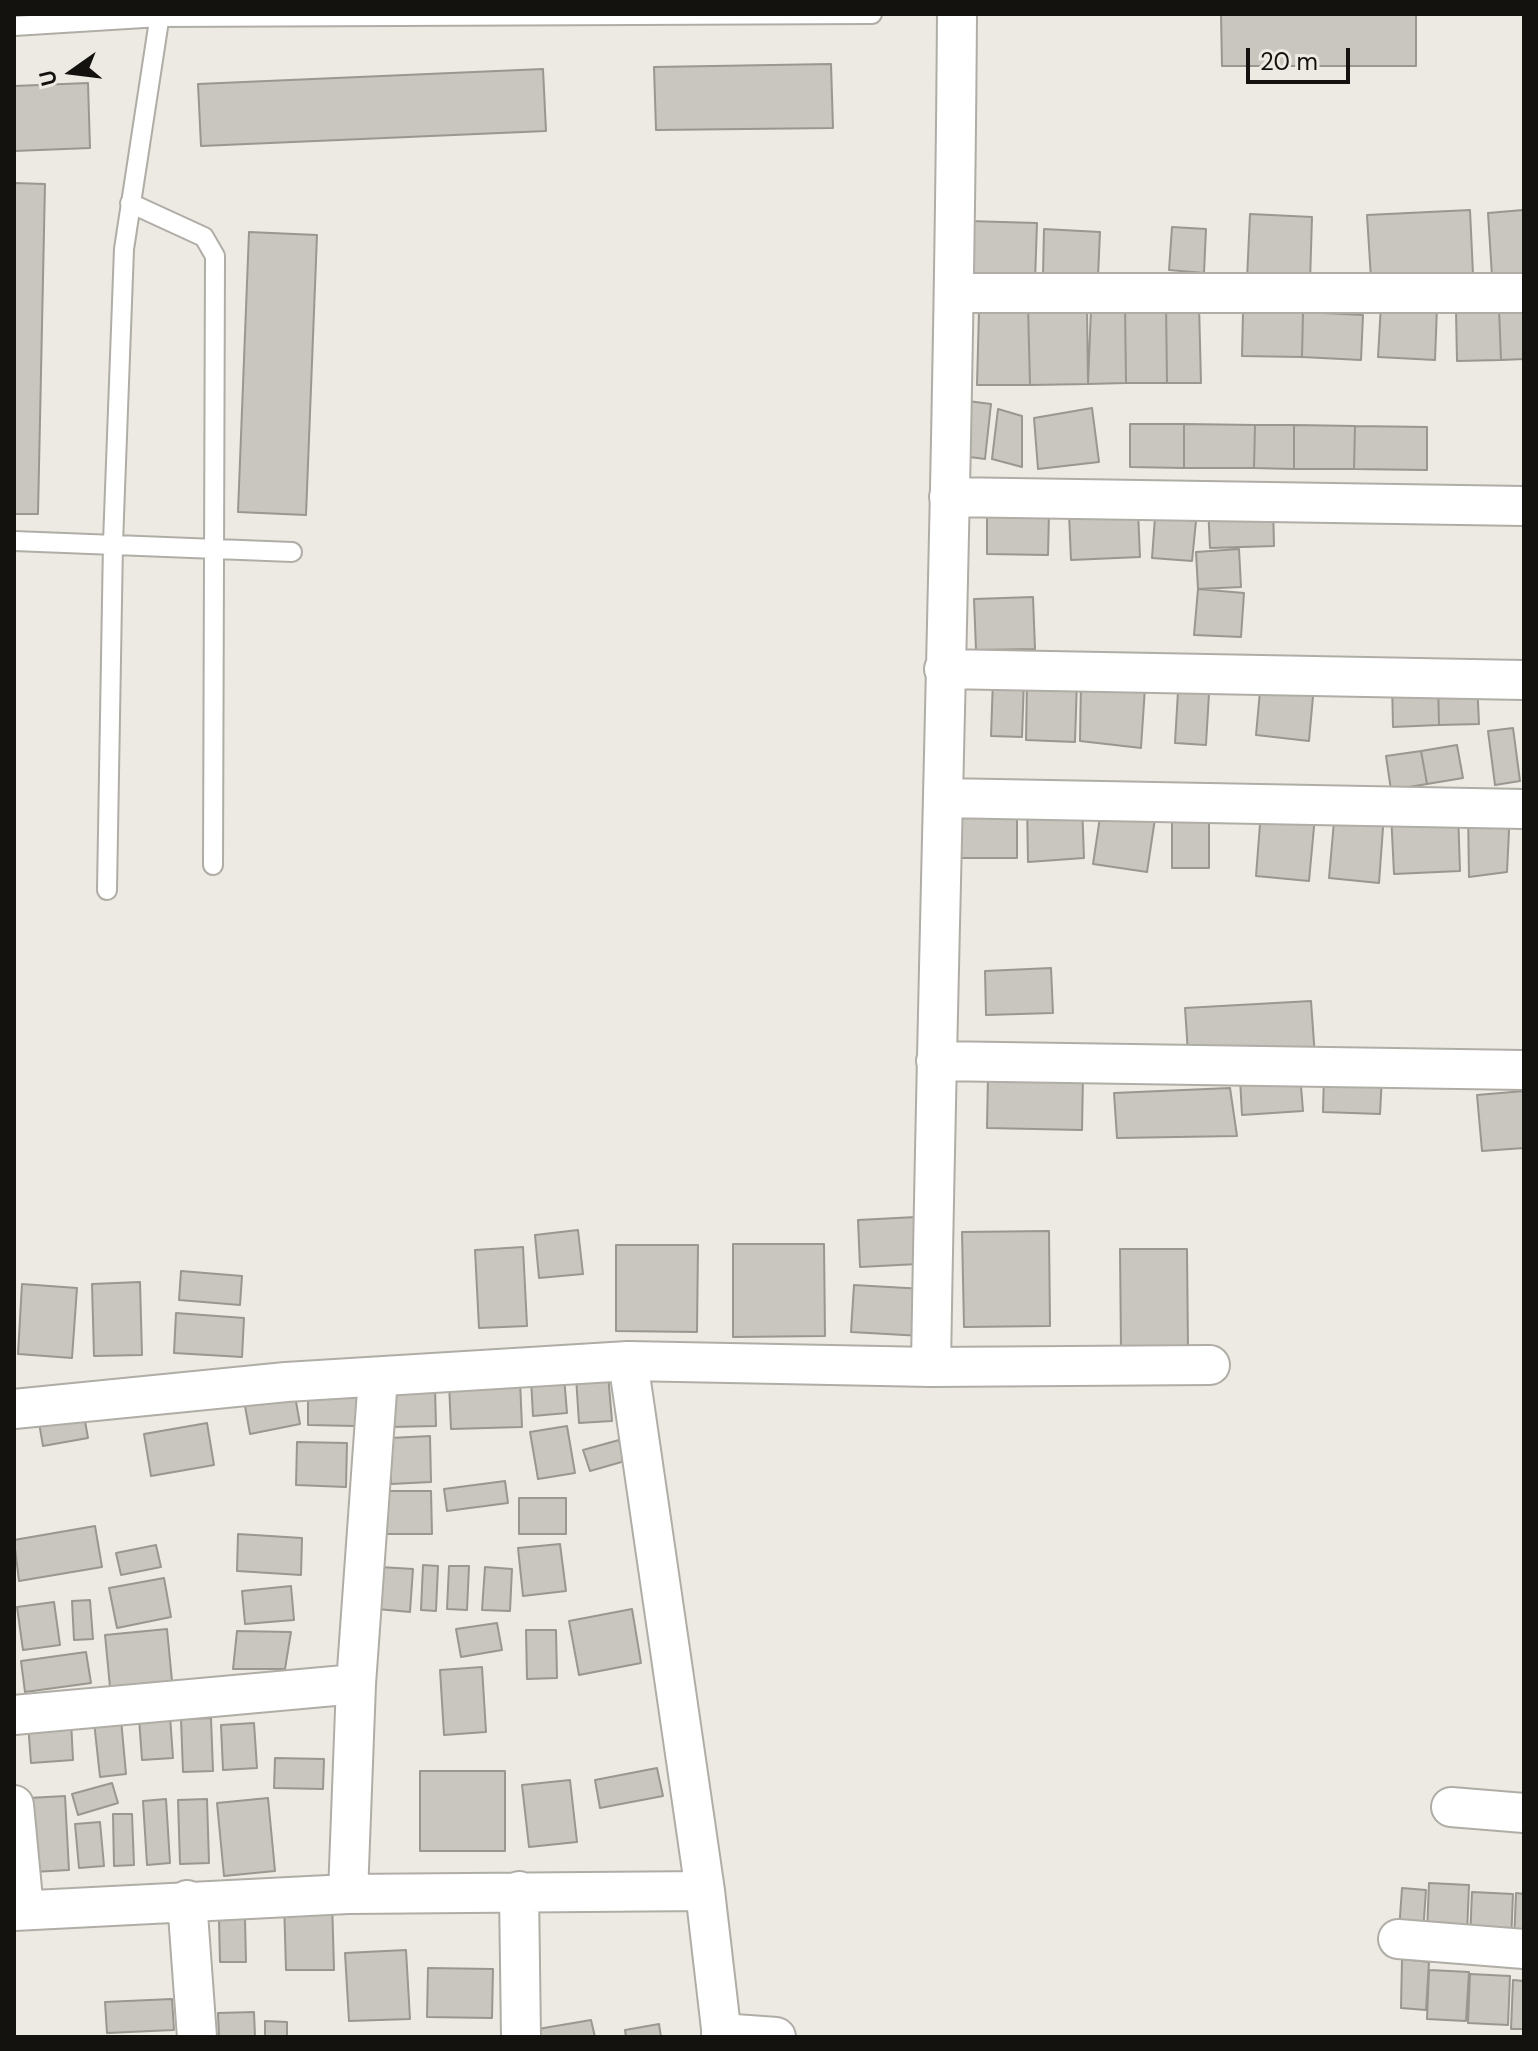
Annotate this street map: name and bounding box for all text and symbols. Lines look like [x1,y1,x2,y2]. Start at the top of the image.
north arrow [32,32,112,112]
scale bar [1250,32,1354,82]
text: 20 m [1260,46,1318,77]
text: U [32,67,64,89]

